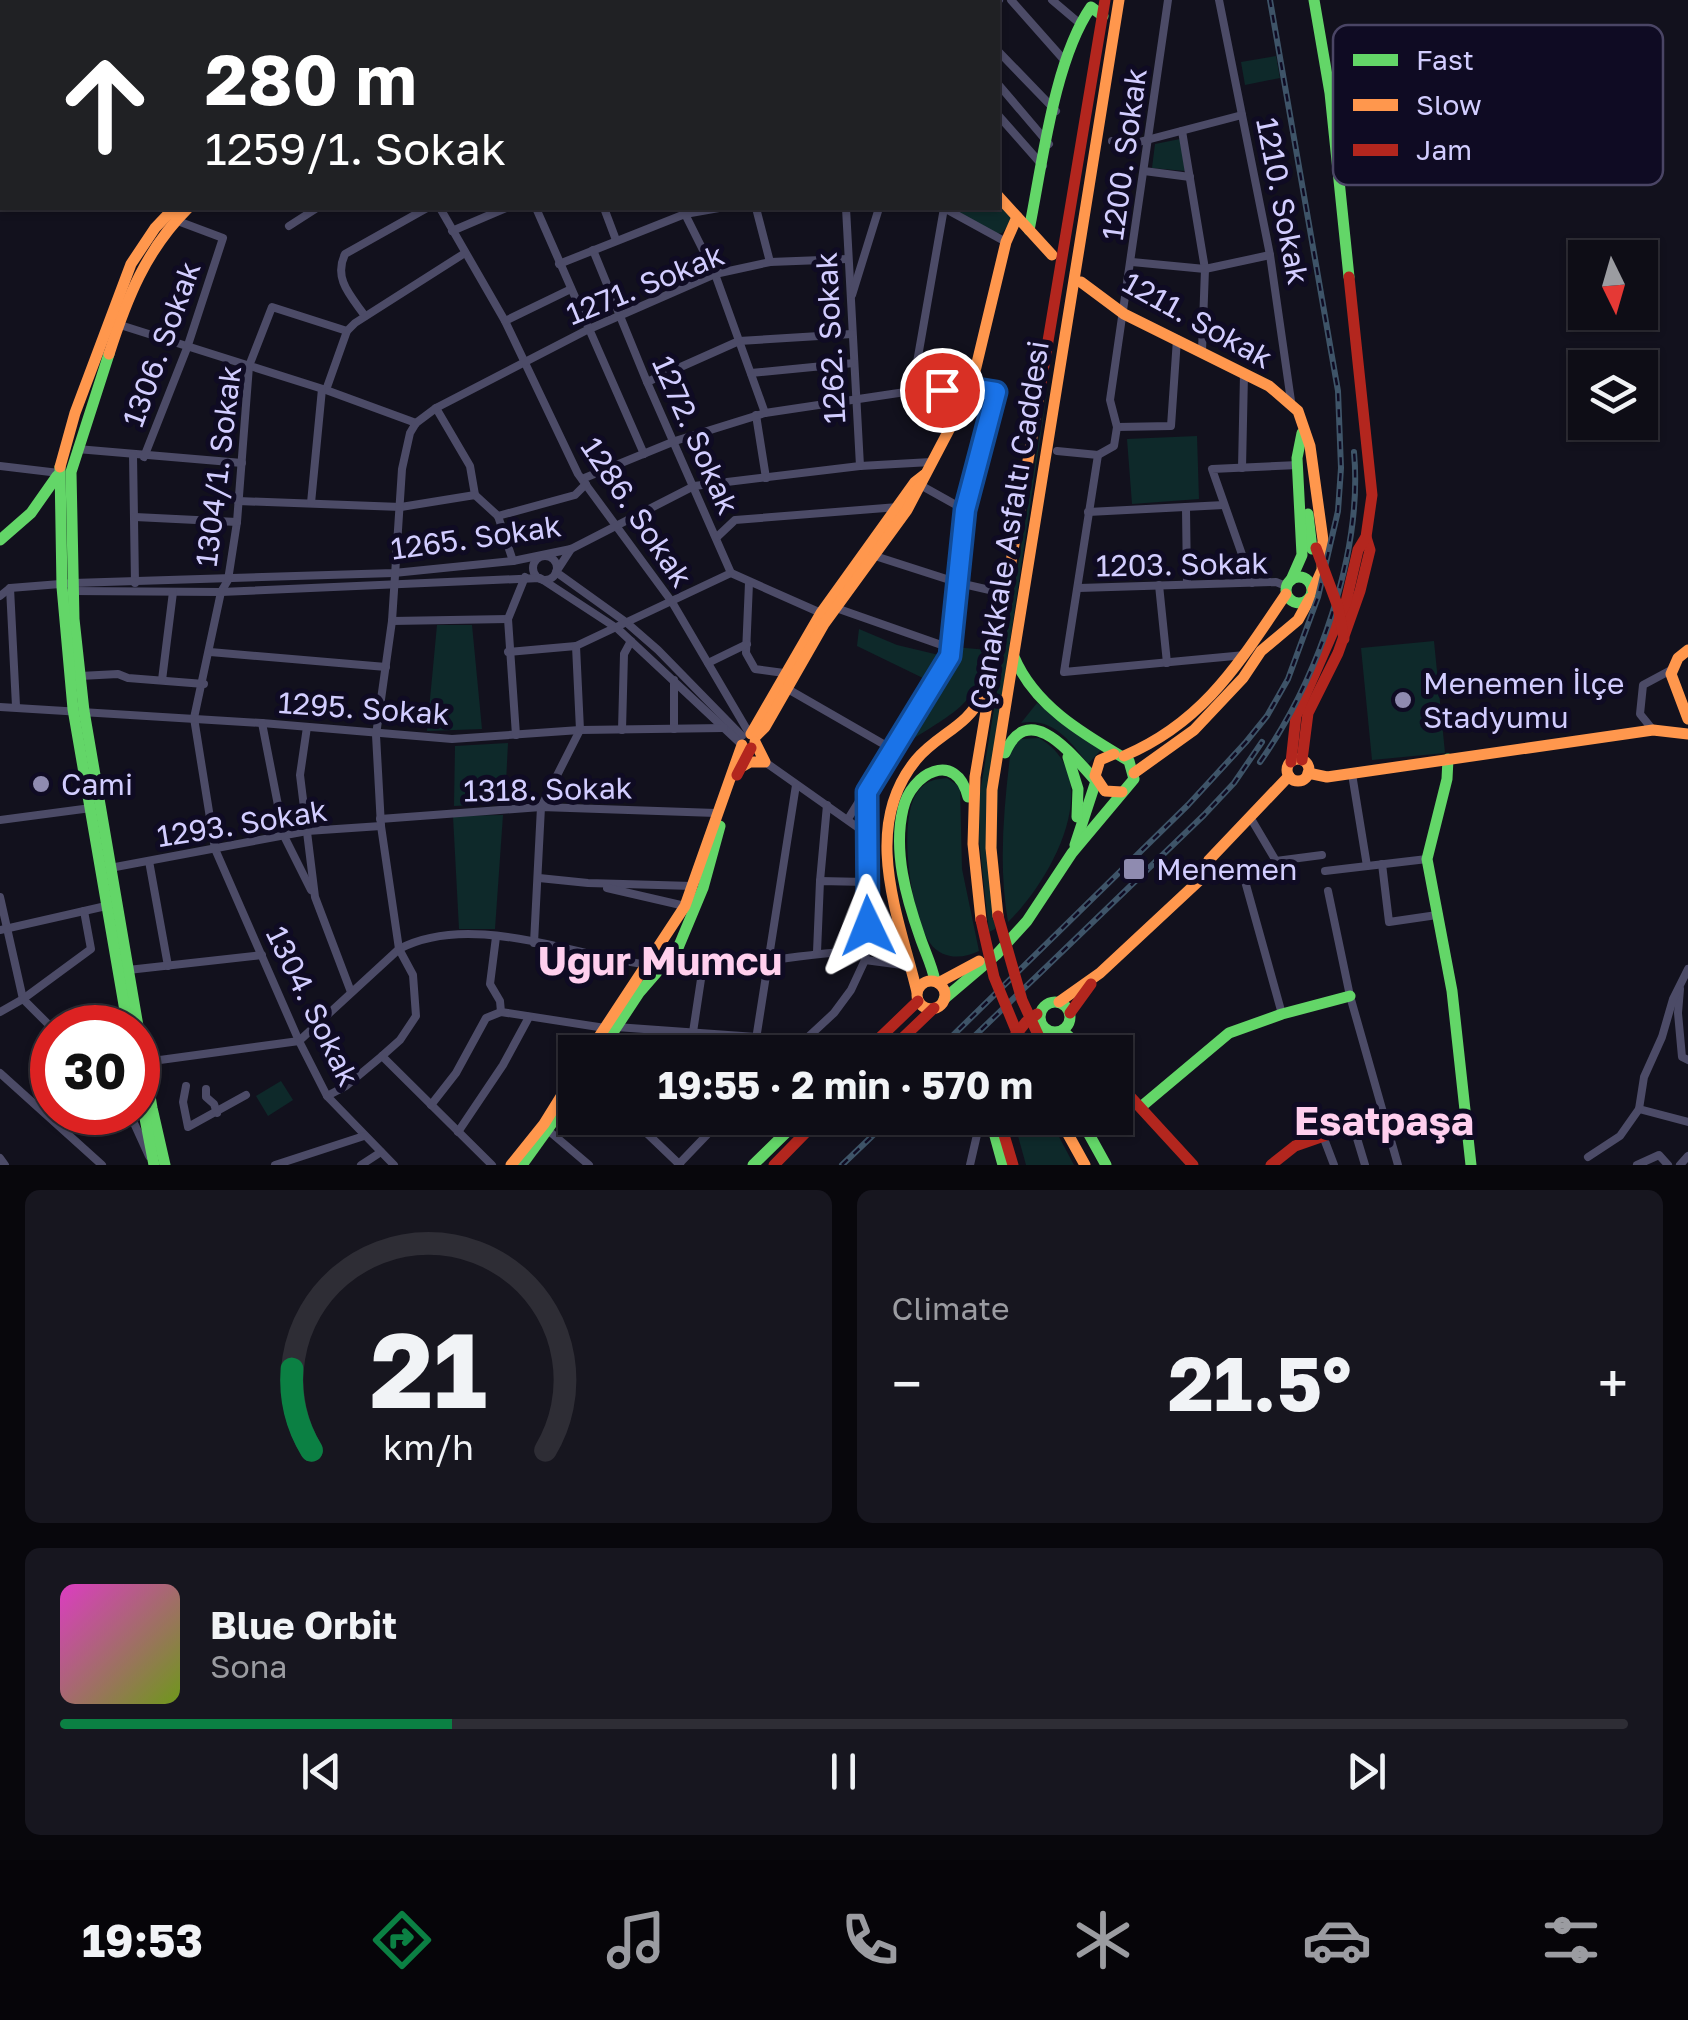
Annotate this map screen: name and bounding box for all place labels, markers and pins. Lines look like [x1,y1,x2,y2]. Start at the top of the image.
pin [900,348,985,433]
place label: Menemen İlçe Stadyumu [1423,665,1624,735]
marker: Menemen İlçe Stadyumu [1392,689,1414,711]
place label: Cami [61,766,133,802]
marker: Cami [30,773,52,795]
place label: Menemen [1156,851,1297,887]
marker: Menemen [1121,856,1147,882]

